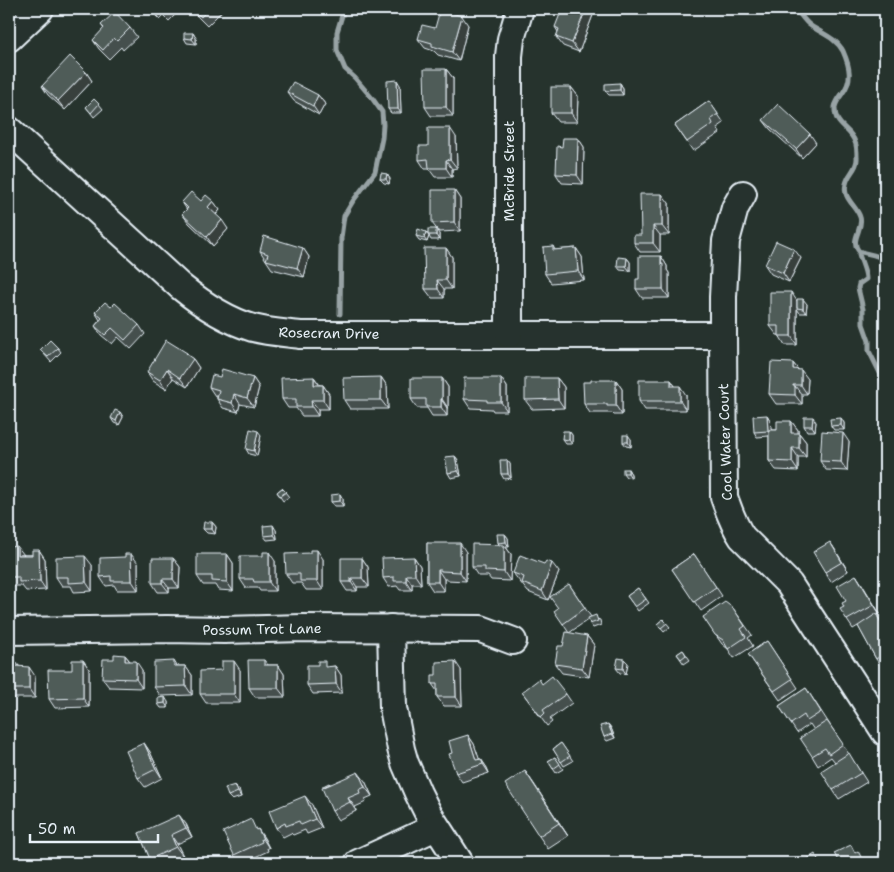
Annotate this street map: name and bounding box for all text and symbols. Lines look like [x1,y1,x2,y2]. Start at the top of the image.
street label: McBride Street [500,121,518,221]
street label: Rosecran Drive [278,323,380,343]
street label: Cool Water Court [714,383,736,501]
street label: Possum Trot Lane [202,619,322,639]
scale bar [30,812,158,844]
text: 50 m [38,819,76,839]

